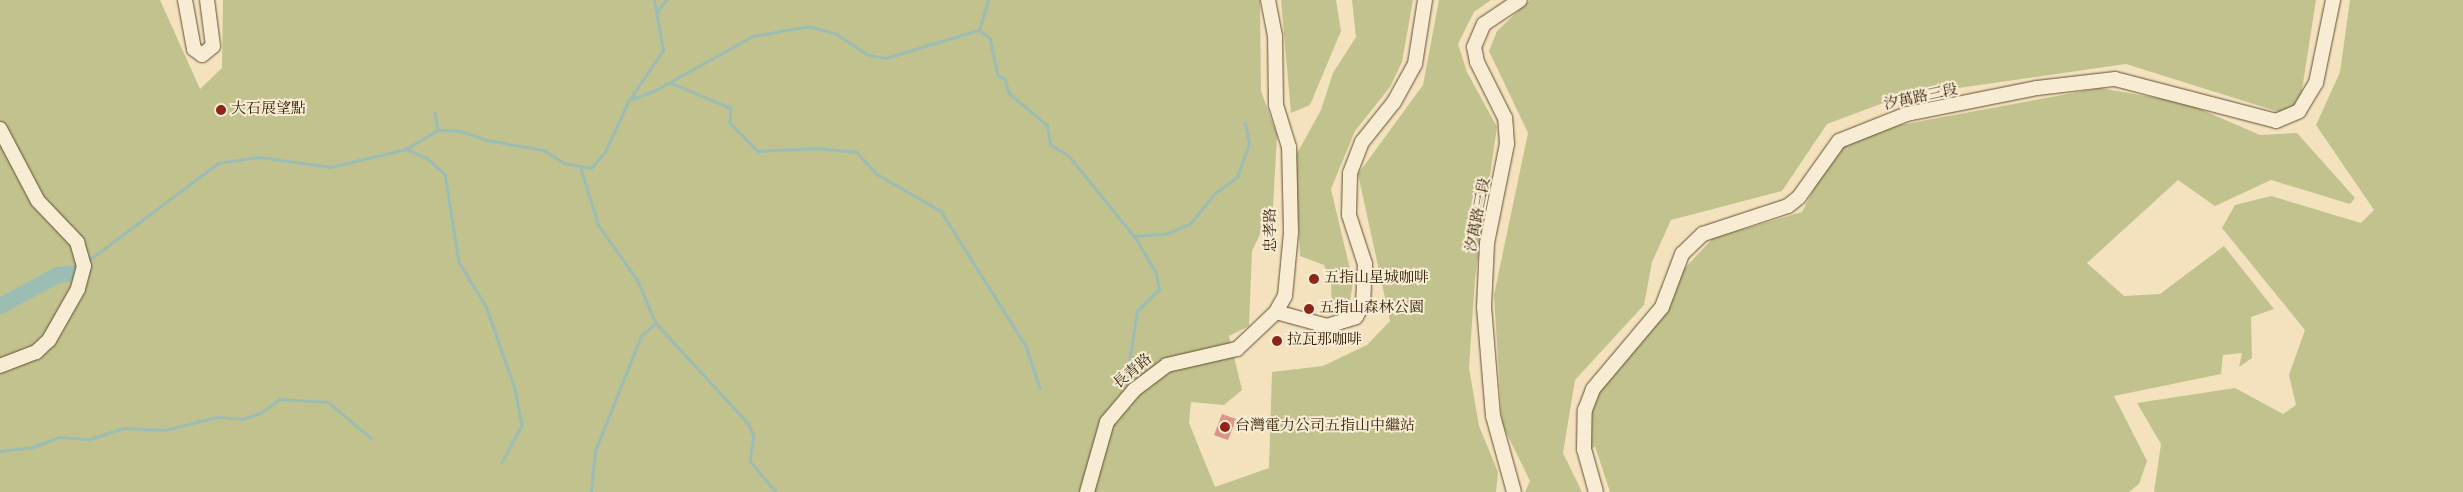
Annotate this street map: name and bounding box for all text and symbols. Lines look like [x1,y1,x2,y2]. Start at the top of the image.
street label: 汐萬路三段 [1882,81,1960,115]
place label: 大石展望點 [231,101,306,119]
marker: 大石展望點 [215,104,227,116]
street label: 汐萬路三段 [1463,176,1495,254]
street label: 忠孝路 [1263,208,1281,252]
place label: 五指山星城咖啡 [1324,270,1429,288]
marker: 五指山星城咖啡 [1308,273,1320,285]
place label: 五指山森林公園 [1319,300,1424,318]
marker: 五指山森林公園 [1303,303,1315,315]
place label: 拉瓦那咖啡 [1287,332,1362,350]
marker: 拉瓦那咖啡 [1271,335,1283,347]
street label: 長青路 [1110,351,1156,393]
place label: 台灣電力公司五指山中繼站 [1235,418,1415,436]
marker: 台灣電力公司五指山中繼站 [1219,421,1231,433]

